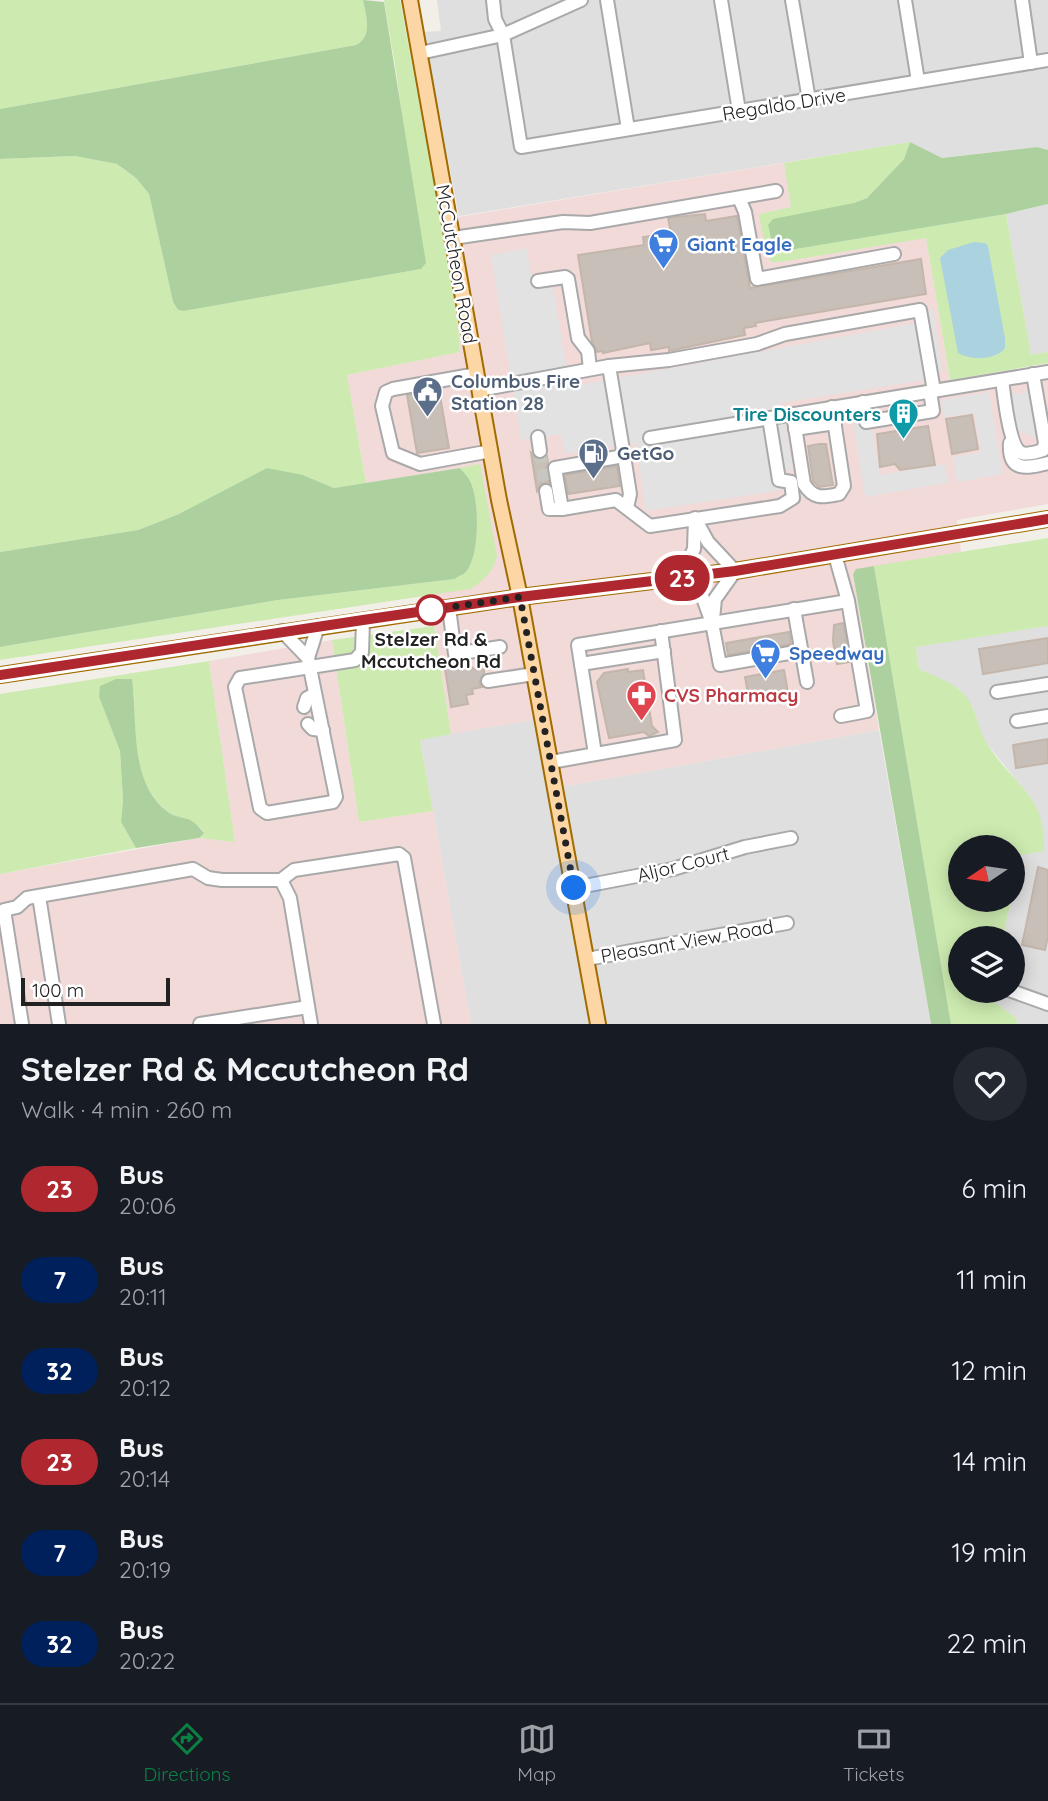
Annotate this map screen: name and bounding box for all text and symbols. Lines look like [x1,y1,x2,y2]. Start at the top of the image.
street label: Regaldo Drive [721,82,847,126]
street label: McCutcheon Road [431,183,483,345]
supermarket icon: Giant Eagle [647,227,681,271]
place label: Giant Eagle [687,232,792,256]
place label: Columbus Fire Station 28 [451,369,580,415]
public building icon: Columbus Fire Station 28 [411,375,445,419]
building icon: Tire Discounters [887,397,921,441]
place label: Tire Discounters [733,402,881,426]
fuel station icon: GetGo [577,436,611,480]
place label: GetGo [617,441,674,465]
line badge: 23 [650,555,714,601]
text: 23 [669,563,695,593]
marker: Stelzer Rd & Mccutcheon Rd [416,595,446,625]
place label: Stelzer Rd & Mccutcheon Rd [361,627,501,673]
supermarket icon: Speedway [749,636,783,680]
place label: Speedway [789,641,884,665]
pharmacy icon: CVS Pharmacy [624,678,658,722]
place label: CVS Pharmacy [664,683,799,707]
north arrow [948,835,1026,912]
map controls [948,835,1025,1003]
street label: Aljor Court [635,841,731,887]
your location [556,870,591,905]
street label: Pleasant View Road [599,914,775,968]
button: layers [948,926,1025,1003]
scale bar [21,975,170,1007]
text: 100 m [32,978,84,1002]
button: heart [953,1047,1027,1121]
text: Stelzer Rd & Mccutcheon Rd [21,1048,469,1089]
text: Walk · 4 min · 260 m [21,1095,232,1124]
text: Bus [119,1158,164,1191]
text: 6 min [962,1172,1027,1205]
text: 23 [46,1174,73,1204]
text: 20:06 [119,1191,176,1220]
text: Bus [119,1249,164,1282]
text: 11 min [956,1263,1027,1296]
text: 7 [53,1265,66,1295]
text: 20:11 [119,1282,167,1311]
text: Bus [119,1340,164,1373]
text: 12 min [952,1354,1027,1387]
text: 32 [46,1356,73,1386]
text: 20:12 [119,1373,171,1402]
text: Bus [119,1431,164,1464]
text: 14 min [953,1445,1027,1478]
text: 23 [46,1447,73,1477]
text: 20:14 [119,1464,170,1493]
text: Bus [119,1522,164,1555]
text: 19 min [951,1536,1027,1569]
text: 7 [53,1538,66,1568]
text: 20:19 [119,1555,171,1584]
text: Bus [119,1613,164,1646]
text: 22 min [947,1627,1027,1660]
text: 32 [46,1629,73,1659]
text: 20:22 [119,1646,175,1675]
tab: Directions [143,1720,231,1786]
tab: Map [517,1720,556,1786]
tab: Tickets [843,1720,905,1786]

